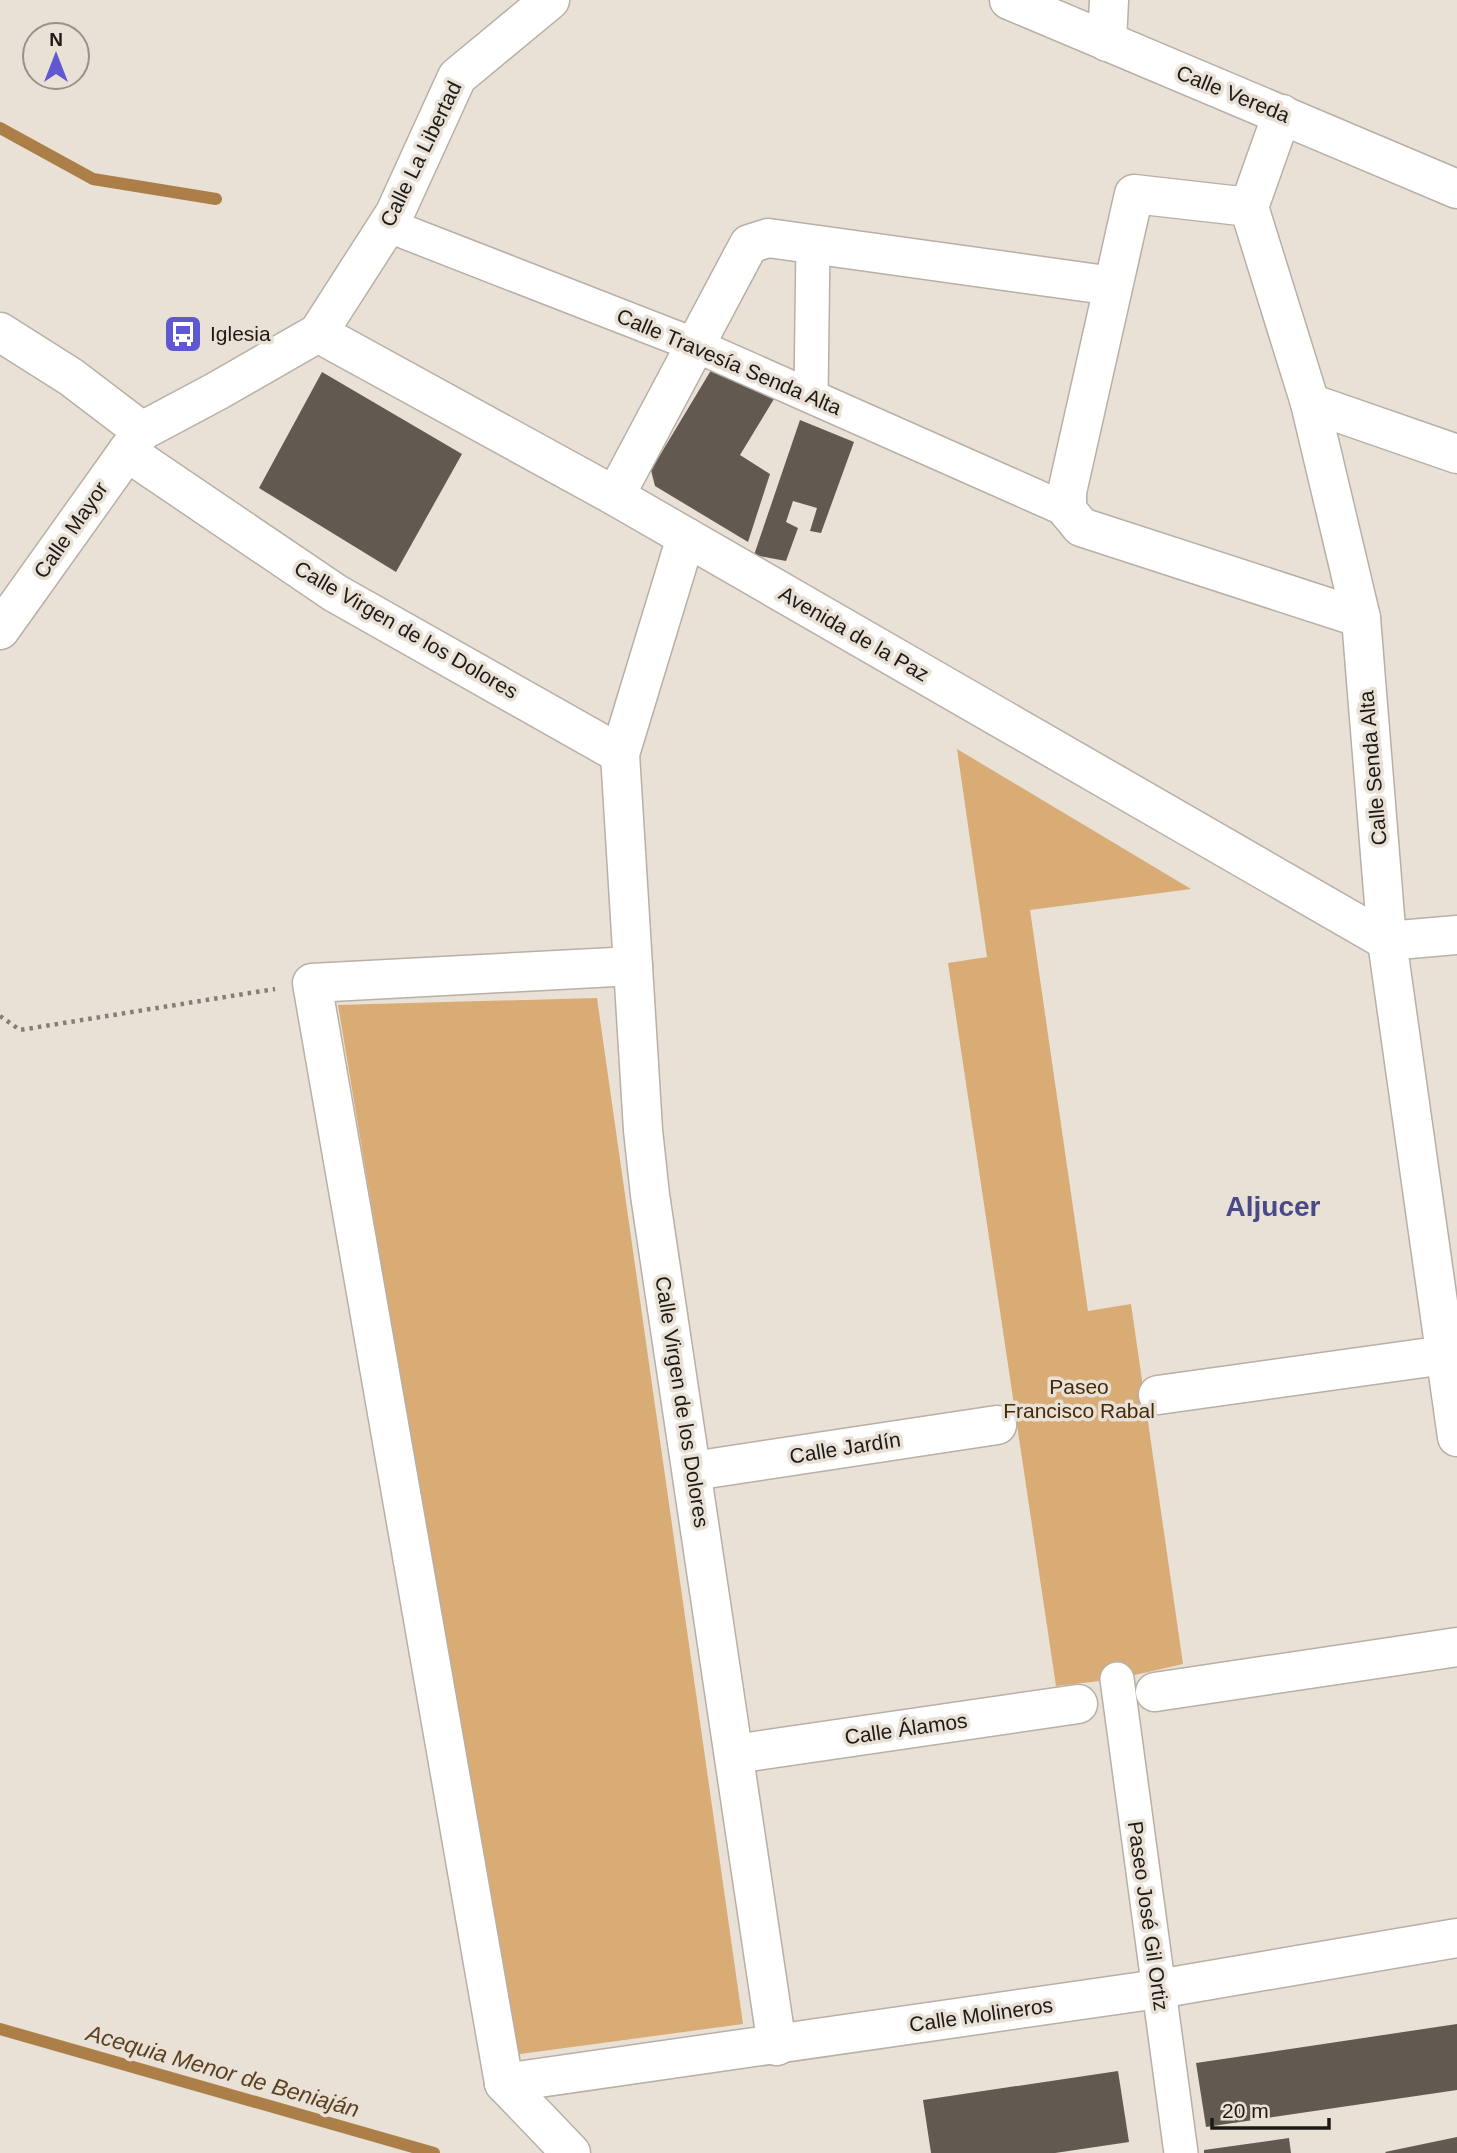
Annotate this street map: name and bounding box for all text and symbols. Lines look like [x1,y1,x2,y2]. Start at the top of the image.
north arrow [21,21,91,91]
text: N [49,29,63,50]
street label: Calle Vereda [1173,60,1294,127]
street label: Calle La Libertad [375,77,466,230]
street label: Calle Travesía Senda Alta [613,304,845,419]
bus stop icon: Iglesia [162,313,204,355]
place label: Iglesia [210,322,271,345]
street label: Calle Mayor [29,477,112,582]
street label: Calle Virgen de los Dolores [290,556,522,703]
street label: Avenida de la Paz [775,581,933,686]
street label: Calle Senda Alta [1354,689,1391,846]
district label: Aljucer [1226,1191,1321,1222]
street label: Calle Virgen de los Dolores [651,1275,714,1529]
park label: Paseo Francisco Rabal [1003,1375,1155,1422]
street label: Calle Jardín [788,1427,902,1468]
street label: Calle Álamos [843,1709,969,1749]
street label: Paseo José Gil Ortiz [1124,1820,1173,2012]
street label: Calle Molineros [908,1993,1054,2036]
water label: Acequia Menor de Beniaján [82,2019,362,2122]
scale bar [1212,2086,1329,2130]
text: 20 m [1222,2099,1269,2122]

